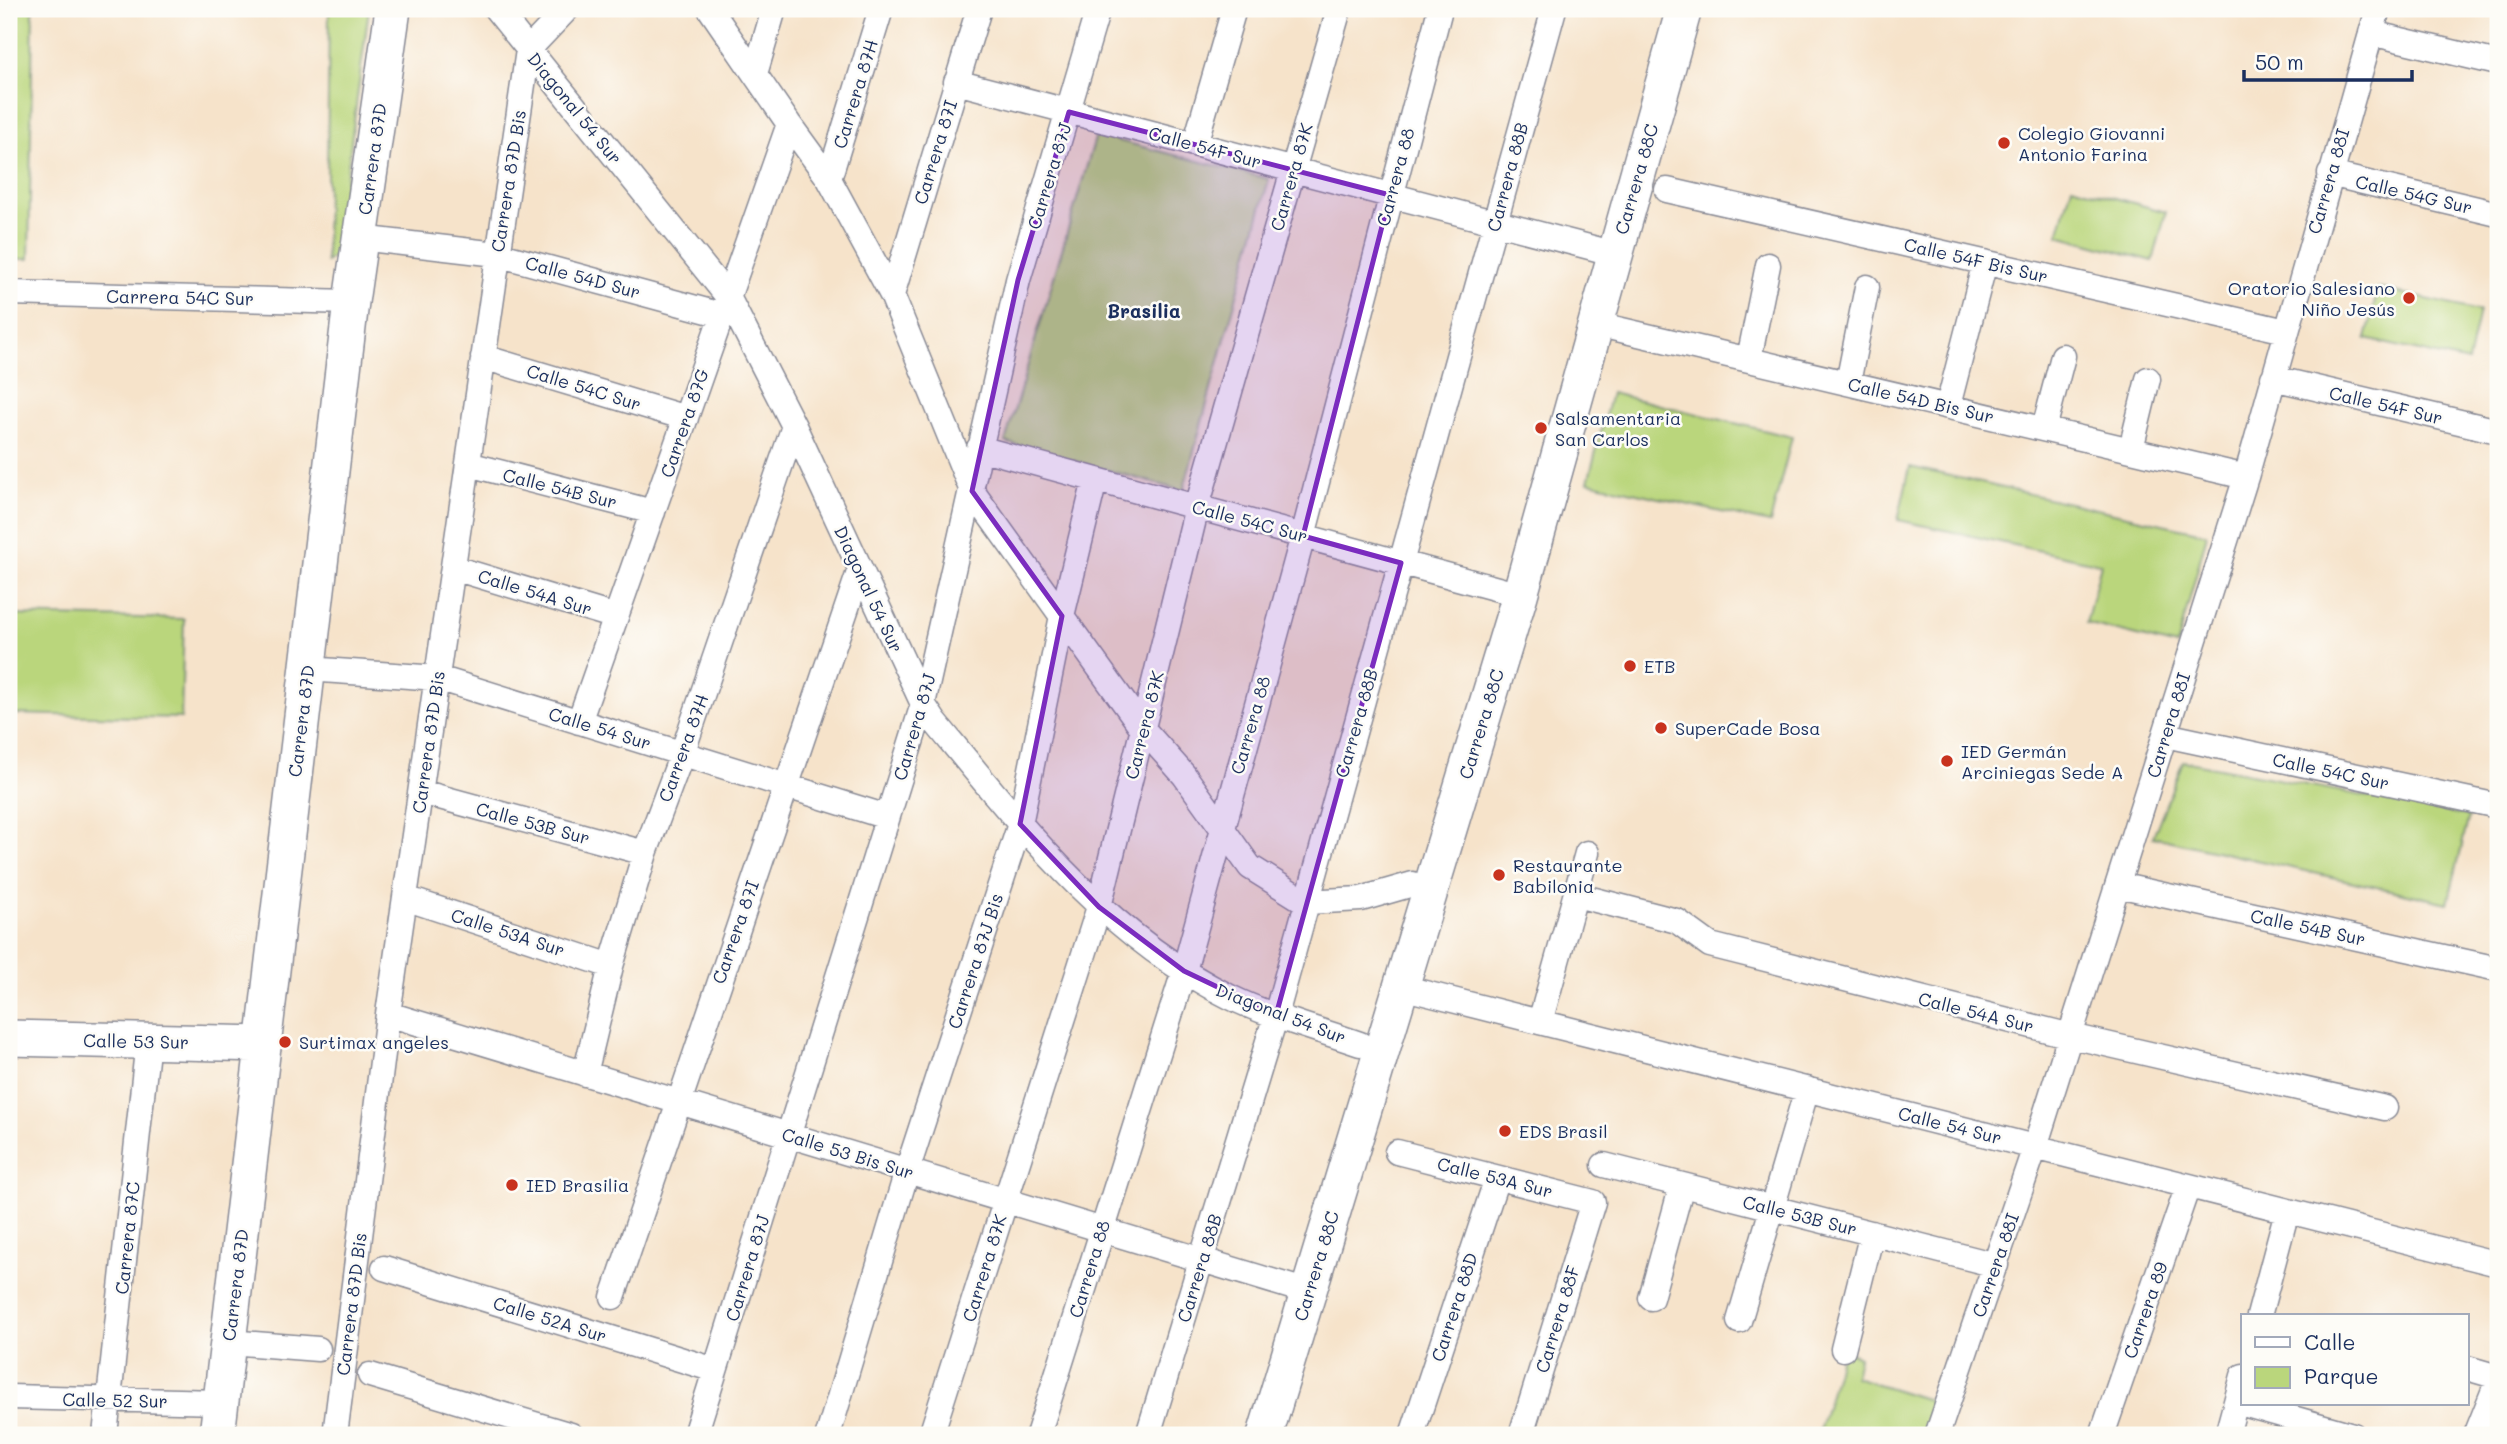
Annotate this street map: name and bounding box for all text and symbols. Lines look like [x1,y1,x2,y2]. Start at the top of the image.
street label: Carrera 87H [827,36,883,152]
scale bar [2244,38,2412,82]
street label: Diagonal 54 Sur [522,47,628,169]
text: 50 m [2255,48,2304,75]
street label: Carrera 87I [908,97,962,207]
street label: Carrera 87D [352,102,392,216]
street label: Carrera 87D Bis [485,108,531,254]
street label: Carrera 87J [1021,120,1077,232]
street label: Calle 54F Sur [1146,120,1264,174]
street label: Carrera 87K [1264,120,1318,234]
street label: Carrera 88B [1481,120,1533,234]
street label: Carrera 88C [1609,121,1663,237]
place label: Colegio Giovanni Antonio Farina [2018,121,2165,166]
street label: Carrera 88 [1370,125,1420,229]
street label: Carrera 88I [2301,125,2355,237]
marker: Colegio Giovanni Antonio Farina [1996,135,2012,151]
street label: Calle 54G Sur [2353,169,2475,219]
street label: Calle 54F Bis Sur [1902,232,2050,288]
street label: Calle 54D Sur [523,250,643,304]
place label: Oratorio Salesiano Niño Jesús [2228,276,2395,321]
street label: Carrera 54C Sur [106,284,254,310]
marker: Oratorio Salesiano Niño Jesús [2401,290,2417,306]
district label: Brasilia [1107,298,1181,323]
street label: Calle 54C Sur [524,358,644,416]
street label: Carrera 87G [654,365,714,481]
street label: Calle 54D Bis Sur [1846,372,1996,428]
street label: Calle 54F Sur [2327,380,2445,430]
place label: Salsamentaria San Carlos [1555,406,1681,451]
marker: Salsamentaria San Carlos [1533,420,1549,436]
street label: Calle 54B Sur [500,462,620,514]
street label: Calle 54C Sur [1190,494,1310,548]
street label: Diagonal 54 Sur [829,522,909,656]
street label: Calle 54A Sur [475,563,595,621]
place label: ETB [1644,654,1676,678]
marker: ETB [1622,658,1638,674]
street label: Carrera 87D [282,664,320,778]
street label: Carrera 88B [1329,666,1383,780]
street label: Carrera 88C [1453,666,1509,782]
street label: Carrera 87K [1119,668,1169,782]
street label: Carrera 87D Bis [406,669,450,815]
street label: Carrera 88I [2141,669,2195,781]
street label: Carrera 87J [887,671,941,783]
street label: Carrera 88 [1225,673,1275,777]
street label: Carrera 87H [652,691,714,805]
street label: Calle 54 Sur [546,701,654,755]
place label: SuperCade Bosa [1675,716,1820,740]
marker: SuperCade Bosa [1653,720,1669,736]
place label: IED Germán Arciniegas Sede A [1961,739,2123,784]
street label: Calle 54C Sur [2270,747,2392,795]
marker: IED Germán Arciniegas Sede A [1939,753,1955,769]
street label: Calle 53B Sur [473,796,593,850]
place label: Restaurante Babilonia [1513,853,1623,898]
marker: Restaurante Babilonia [1491,867,1507,883]
street label: Carrera 87I [706,877,764,987]
street label: Carrera 87J Bis [942,890,1008,1032]
street label: Calle 53A Sur [448,902,568,962]
street label: Calle 54B Sur [2248,903,2368,951]
street label: Diagonal 54 Sur [1213,977,1349,1049]
street label: Calle 54A Sur [1916,986,2036,1038]
street label: Calle 53 Sur [83,1028,189,1054]
place label: Surtimax angeles [299,1030,449,1054]
marker: Surtimax angeles [277,1034,293,1050]
street label: Calle 54 Sur [1896,1101,2004,1149]
place label: EDS Brasil [1519,1119,1608,1143]
street label: Calle 53 Bis Sur [779,1121,917,1185]
marker: EDS Brasil [1497,1123,1513,1139]
street label: Calle 53A Sur [1435,1151,1555,1203]
place label: IED Brasilia [526,1173,629,1197]
marker: IED Brasilia [504,1177,520,1193]
street label: Carrera 87C [109,1180,145,1295]
street label: Calle 53B Sur [1740,1189,1860,1241]
street label: Carrera 88C [1288,1208,1344,1324]
street label: Carrera 88I [1966,1209,2024,1320]
street label: Carrera 87K [956,1211,1012,1325]
street label: Carrera 88B [1171,1211,1227,1325]
street label: Carrera 87J [719,1212,775,1324]
street label: Carrera 88 [1063,1217,1115,1321]
street label: Carrera 87D [216,1228,254,1342]
street label: Carrera 87D Bis [330,1231,372,1377]
street label: Carrera 88D [1425,1249,1483,1365]
street label: Carrera 89 [2117,1258,2173,1362]
street label: Carrera 88F [1529,1262,1585,1376]
street label: Calle 52A Sur [490,1290,610,1348]
legend [2241,1314,2468,1406]
text: Calle [2304,1328,2356,1355]
text: Parque [2304,1362,2378,1389]
street label: Calle 52 Sur [62,1387,168,1413]

